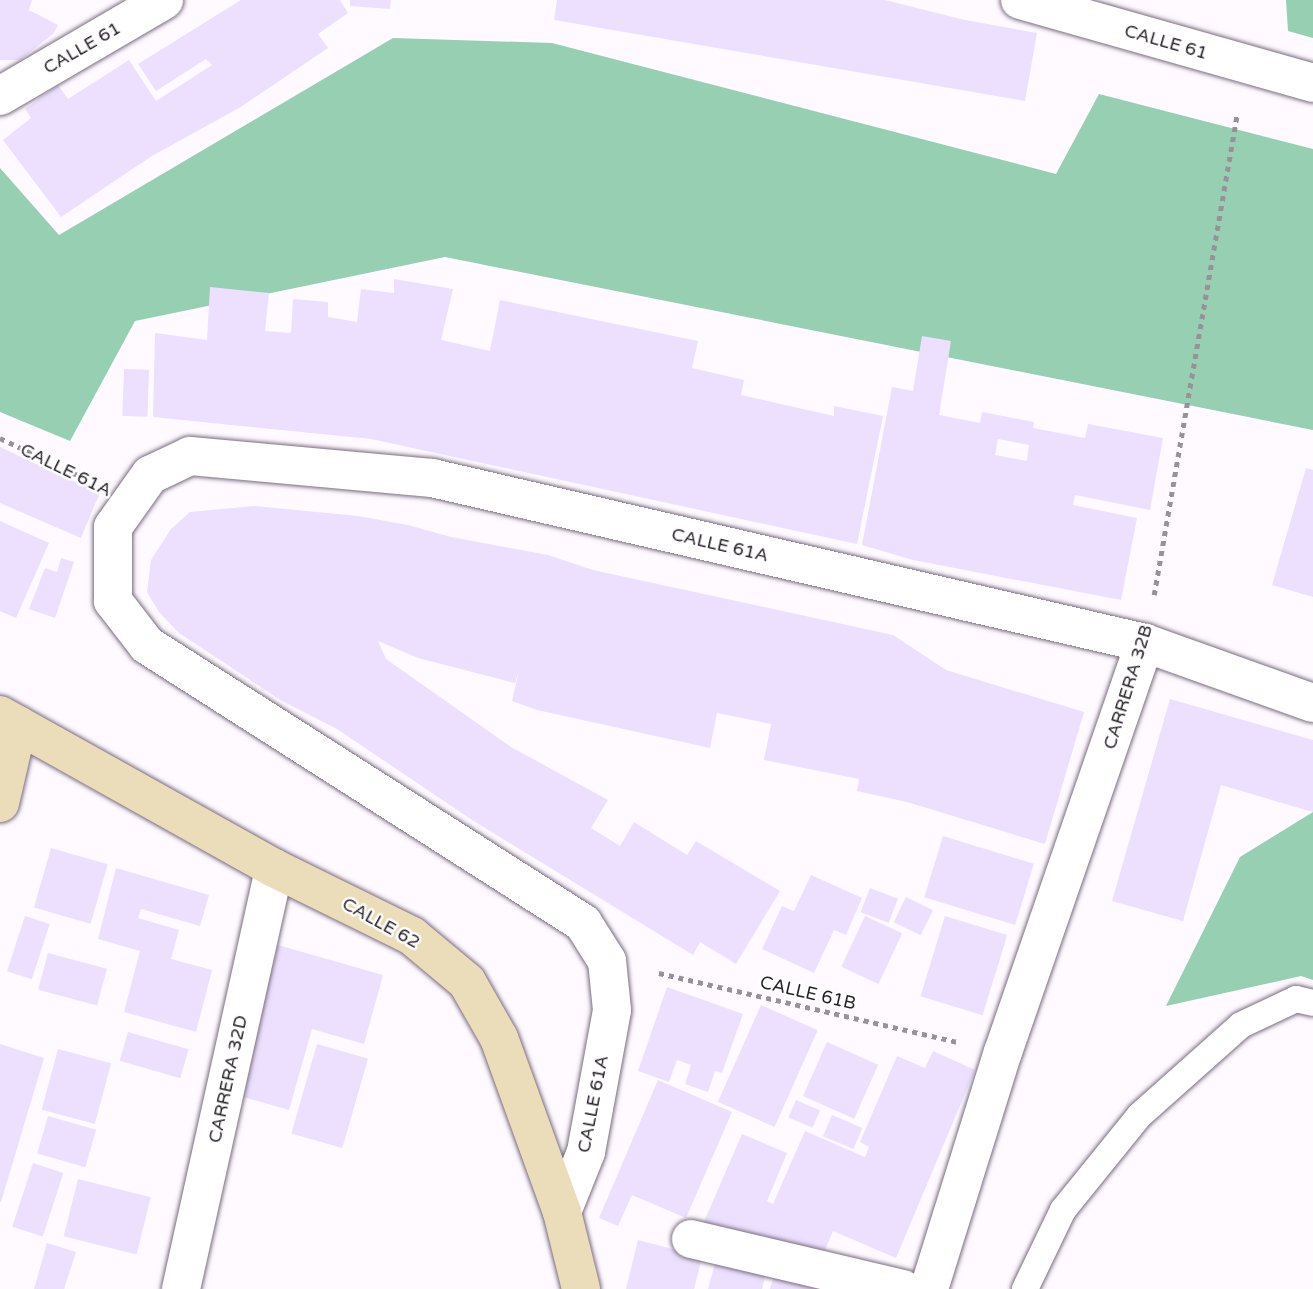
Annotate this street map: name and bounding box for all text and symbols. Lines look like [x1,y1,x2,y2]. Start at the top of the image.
street label: CALLE 61 [40,17,124,79]
street label: CALLE 61 [1122,20,1210,64]
street label: CALLE 61A [17,439,115,501]
street label: CALLE 61A [669,523,771,567]
street label: CARRERA 32B [1099,622,1157,752]
street label: CALLE 62 [338,893,424,953]
street label: CALLE 61B [758,971,858,1015]
street label: CARRERA 32D [204,1013,252,1145]
street label: CALLE 61A [573,1053,613,1155]

